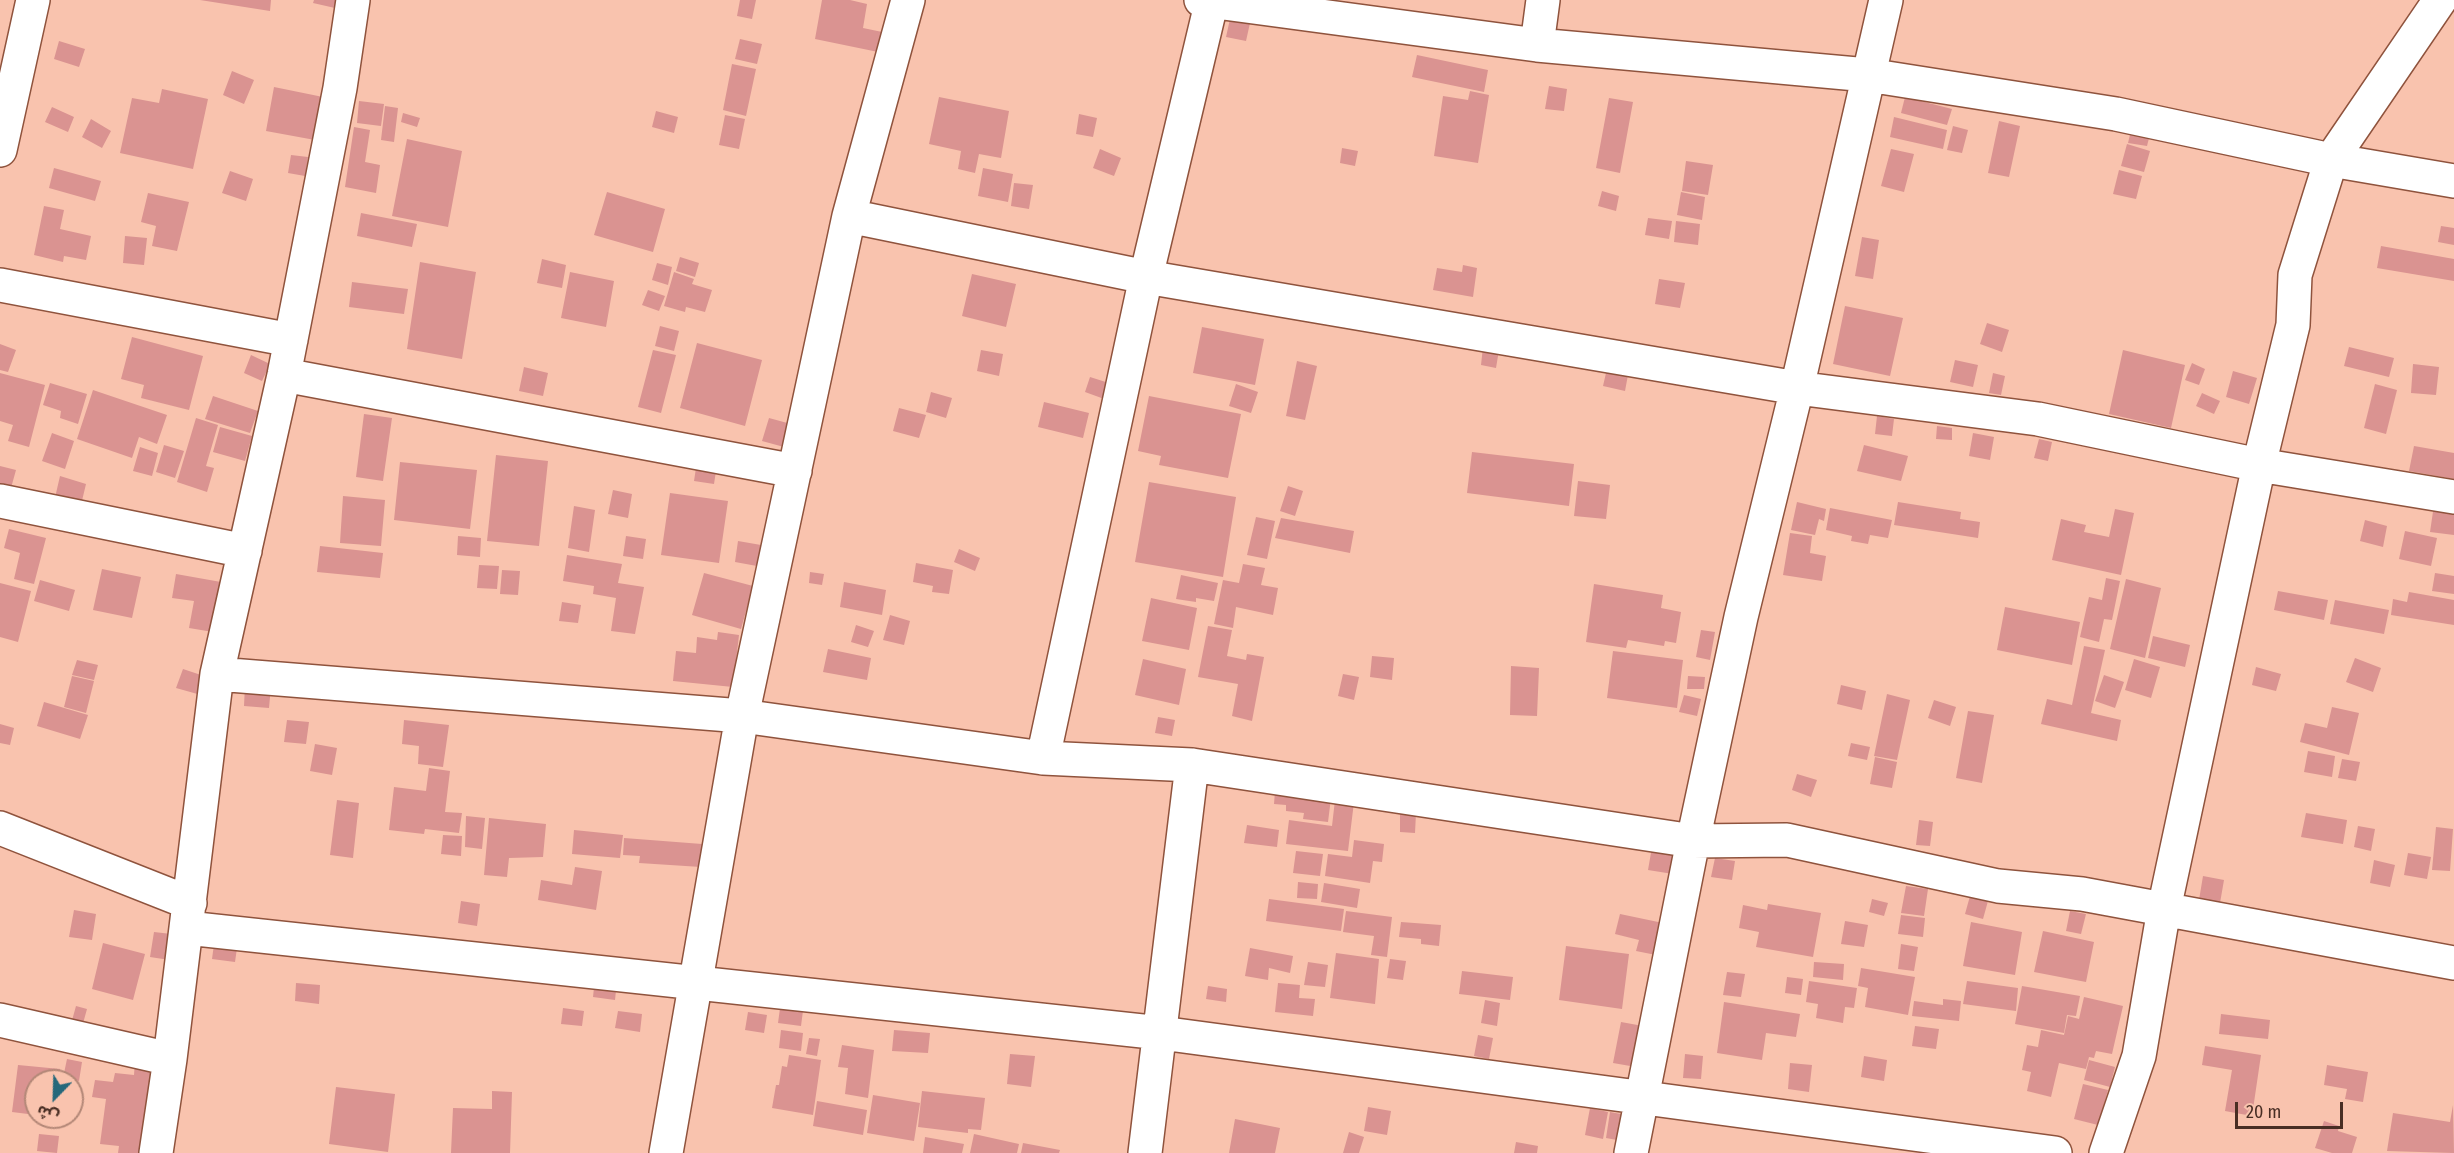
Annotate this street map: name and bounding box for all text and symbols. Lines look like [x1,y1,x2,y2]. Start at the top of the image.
north arrow [24,1069,84,1129]
scale bar [2238,1090,2346,1128]
text: ش [34,1101,61,1127]
text: 20 m [2246,1101,2281,1123]

